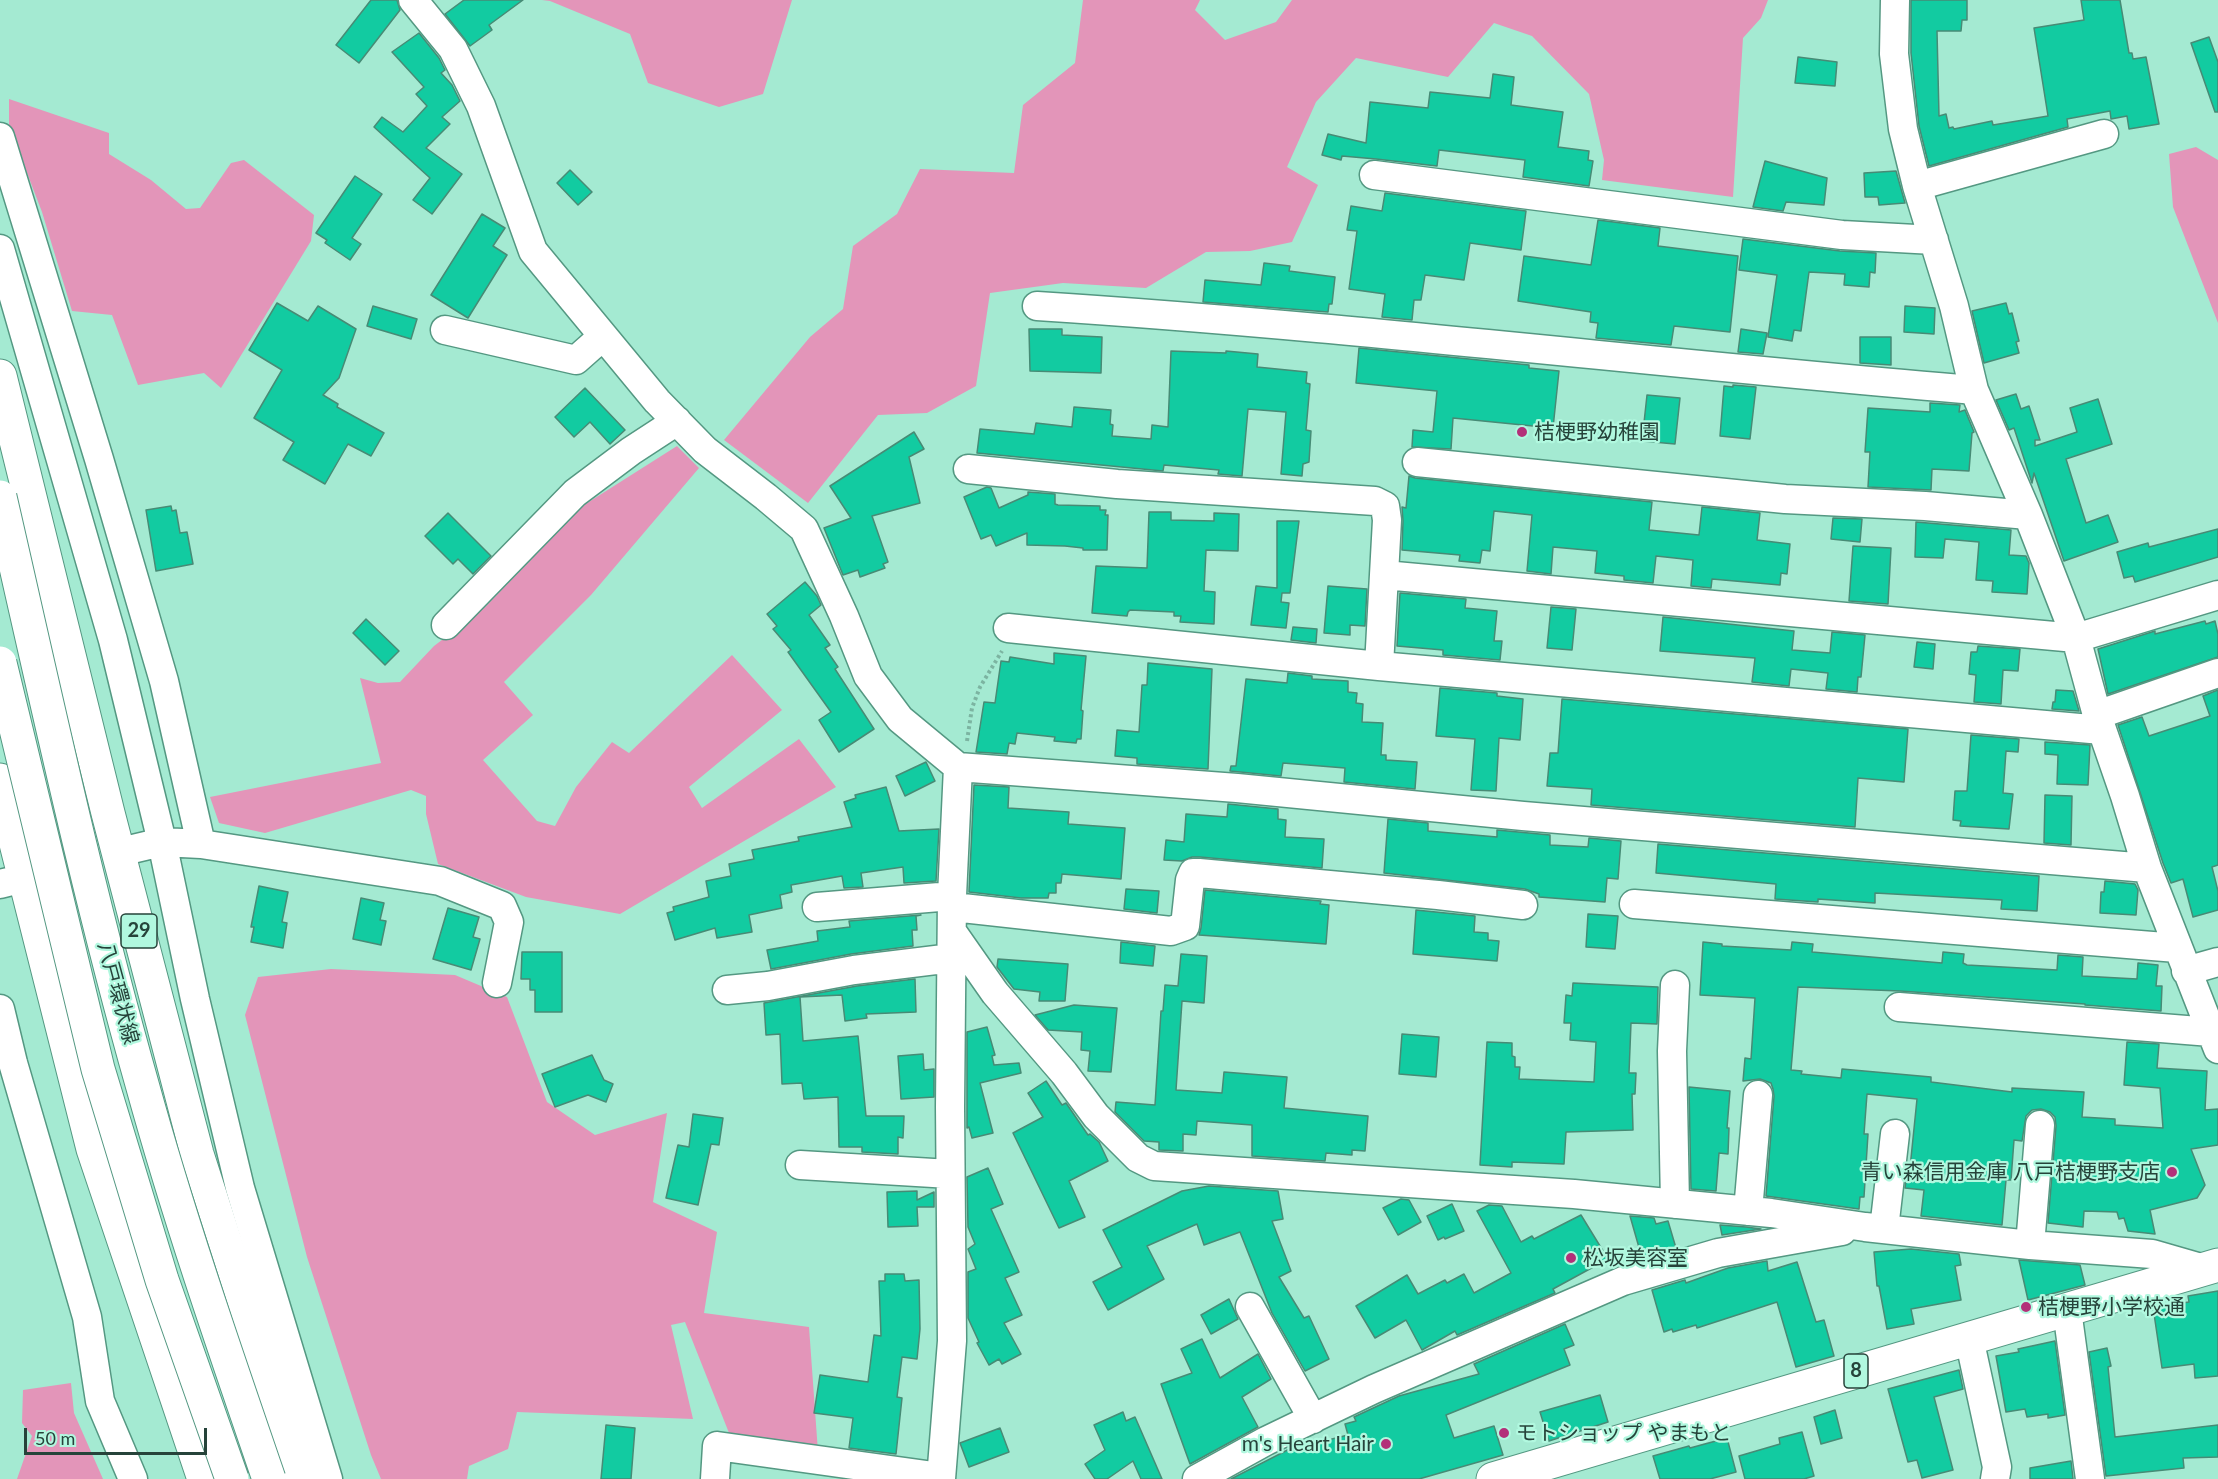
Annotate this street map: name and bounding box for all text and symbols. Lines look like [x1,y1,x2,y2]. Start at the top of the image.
place label: 桔梗野幼稚園 [1534,419,1660,445]
marker: 桔梗野幼稚園 [1515,425,1529,439]
road number: 29 [121,914,157,948]
street label: 八戸環状線 [92,939,144,1047]
place label: 青い森信用金庫 八戸桔梗野支店 [1861,1159,2160,1185]
marker: 青い森信用金庫 八戸桔梗野支店 [2165,1165,2179,1179]
place label: 松坂美容室 [1583,1245,1688,1271]
marker: 松坂美容室 [1564,1251,1578,1265]
place label: 桔梗野小学校通 [2038,1294,2185,1320]
marker: 桔梗野小学校通 [2019,1300,2033,1314]
road number: 8 [1844,1354,1868,1388]
scale bar [27,1416,210,1454]
place label: モトショップ やまもと [1516,1420,1731,1446]
marker: モトショップ やまもと [1497,1426,1511,1440]
text: 50 m [35,1427,75,1449]
place label: m's Heart Hair [1242,1431,1374,1457]
marker: m's Heart Hair [1379,1437,1393,1451]

